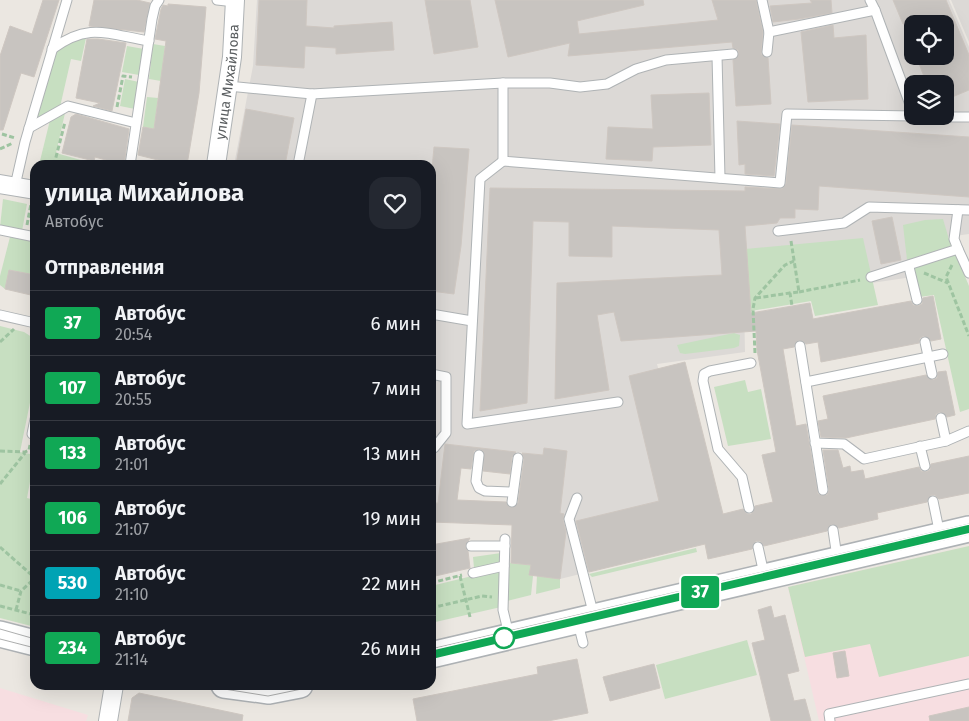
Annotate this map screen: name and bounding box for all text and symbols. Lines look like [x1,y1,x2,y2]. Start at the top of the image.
map controls [904,15,954,125]
button: locate [904,15,954,65]
street label: улица Михайлова [211,24,242,141]
button: layers [904,75,954,125]
button: heart [369,177,421,229]
text: улица Михайлова [45,179,244,207]
text: Автобус [45,212,104,231]
text: Отправления [45,256,164,279]
text: Автобус [115,302,186,325]
text: 37 [64,312,81,334]
text: 6 мин [370,312,421,335]
text: 20:54 [115,325,152,344]
text: Автобус [115,367,186,390]
text: 107 [59,377,86,399]
text: 7 мин [372,377,421,400]
text: 20:55 [115,390,152,409]
text: Автобус [115,432,186,455]
text: 133 [59,442,86,464]
text: 13 мин [363,442,421,465]
text: 21:01 [115,455,149,474]
text: Автобус [115,497,186,520]
text: 106 [58,507,87,529]
text: 19 мин [362,507,421,530]
text: 21:07 [115,520,149,539]
text: Автобус [115,562,186,585]
text: 530 [58,572,87,594]
text: 22 мин [362,572,421,595]
line badge: 37 [678,576,722,608]
text: 37 [691,581,709,603]
text: 21:10 [115,585,149,604]
text: Автобус [115,627,186,650]
unlabelled marker [493,627,515,649]
text: 234 [58,637,87,659]
text: 26 мин [361,637,421,660]
text: 21:14 [115,650,148,669]

